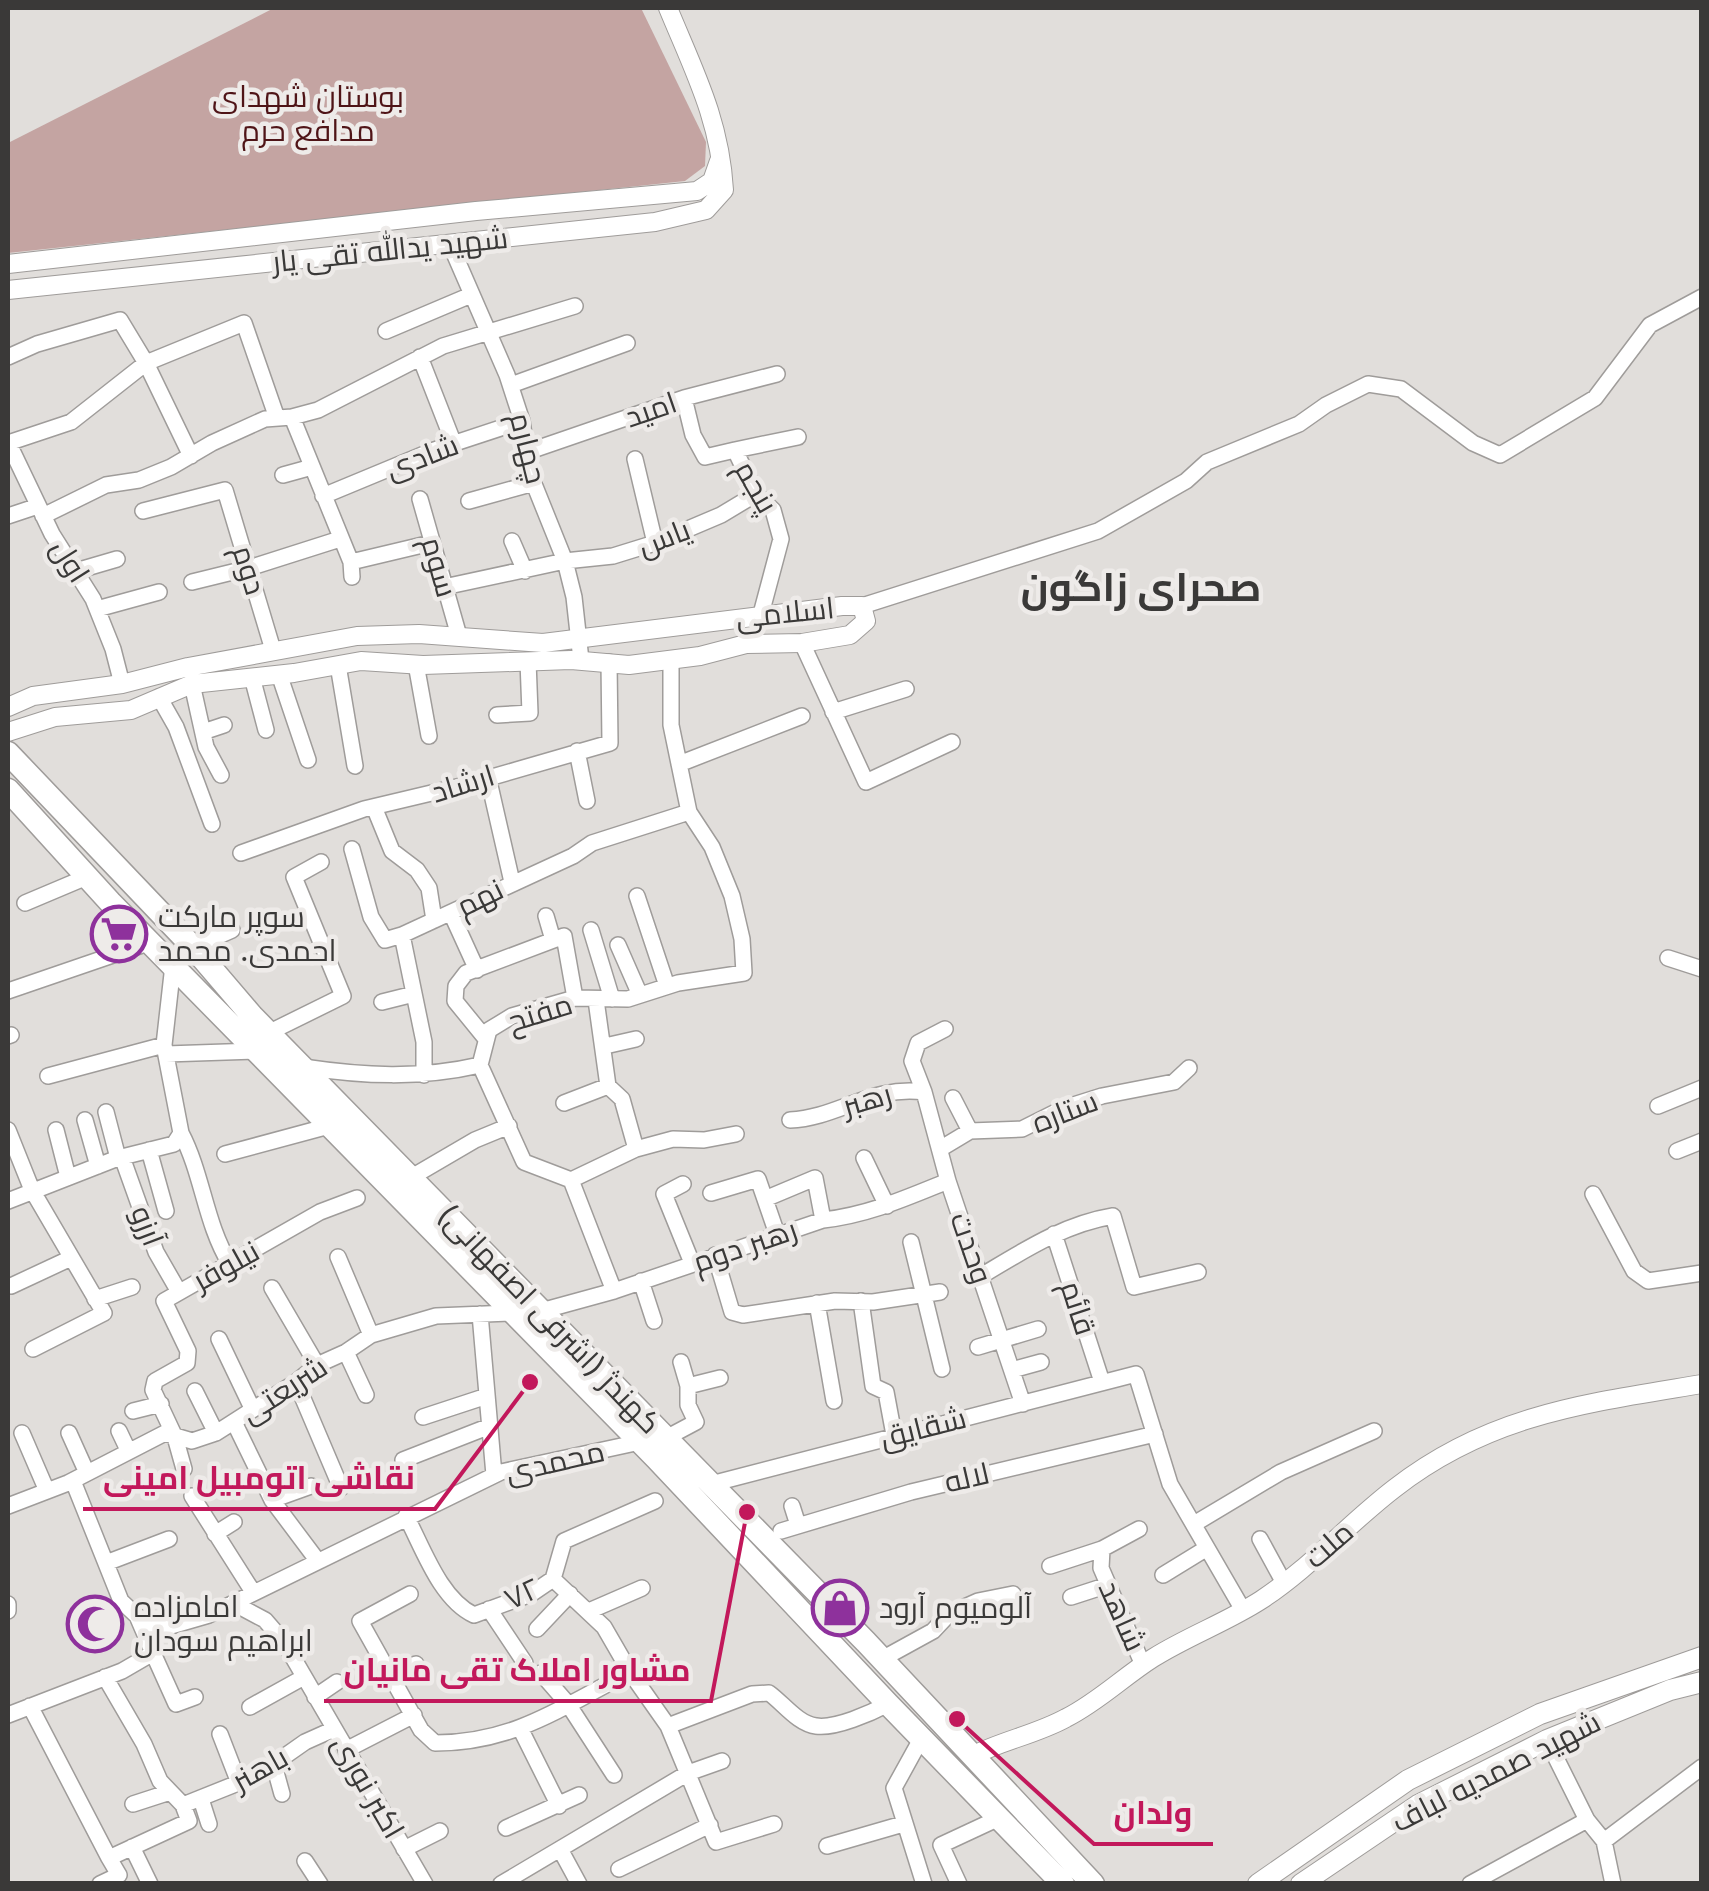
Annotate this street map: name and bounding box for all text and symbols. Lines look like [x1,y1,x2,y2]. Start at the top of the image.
park label: بوستان شهدای مدافع حرم [212,78,404,151]
street label: شهید یدالله تقی یار [268,218,510,280]
street label: امید [620,384,681,435]
street label: چهارم [500,408,555,488]
street label: شادی [380,426,463,486]
street label: پنجم [725,454,786,521]
street label: یاس [632,511,695,564]
street label: اول [44,532,98,589]
street label: سوم [411,532,466,602]
street label: دوم [223,541,274,600]
district label: صحرای زاگون [1021,562,1261,611]
street label: اسلامی [734,589,836,636]
street label: ارشاد [427,756,499,810]
street label: نهم [450,870,510,926]
place label: سوپر مارکت احمدی. محمد [158,898,337,968]
supermarket icon: سوپر مارکت احمدی. محمد [89,904,149,964]
street label: مفتح [503,985,577,1042]
street label: رهبر [836,1075,896,1124]
street label: ستاره [1027,1082,1103,1140]
street label: کهندژ (اشرفی اصفهانی) [430,1196,669,1441]
street label: آرزو [124,1200,172,1251]
street label: وحدت [943,1207,1001,1288]
street label: رهبر دوم [688,1211,802,1282]
street label: نیلوفر [184,1232,265,1299]
street label: قائم [1051,1276,1105,1340]
street label: شریعتی [234,1348,334,1431]
street label: شقایق [876,1399,970,1456]
street label: محمدی [502,1432,608,1490]
callout: نقاشی اتومبیل امینی [83,1447,435,1509]
street label: لاله [941,1454,993,1500]
text: نقاشی اتومبیل امینی [103,1458,415,1497]
street label: ملت [1297,1513,1360,1575]
street label: ۷۲ [498,1569,545,1617]
street label: شاهد [1092,1575,1154,1657]
shop icon: آلومیوم آرود [810,1578,870,1638]
place label: امامزاده ابراهیم سودان [134,1588,313,1661]
place label: آلومیوم آرود [879,1589,1032,1628]
mosque icon: امامزاده ابراهیم سودان [65,1594,125,1654]
callout: مشاور املاک تقی مانیان [324,1639,711,1701]
text: مشاور املاک تقی مانیان [343,1650,691,1689]
street label: شهید صمدیه لباف [1385,1703,1606,1840]
street label: اکبر نوری [325,1728,413,1845]
street label: باهنر [223,1738,294,1799]
callout: ولدان [1094,1782,1213,1844]
text: ولدان [1114,1793,1192,1832]

